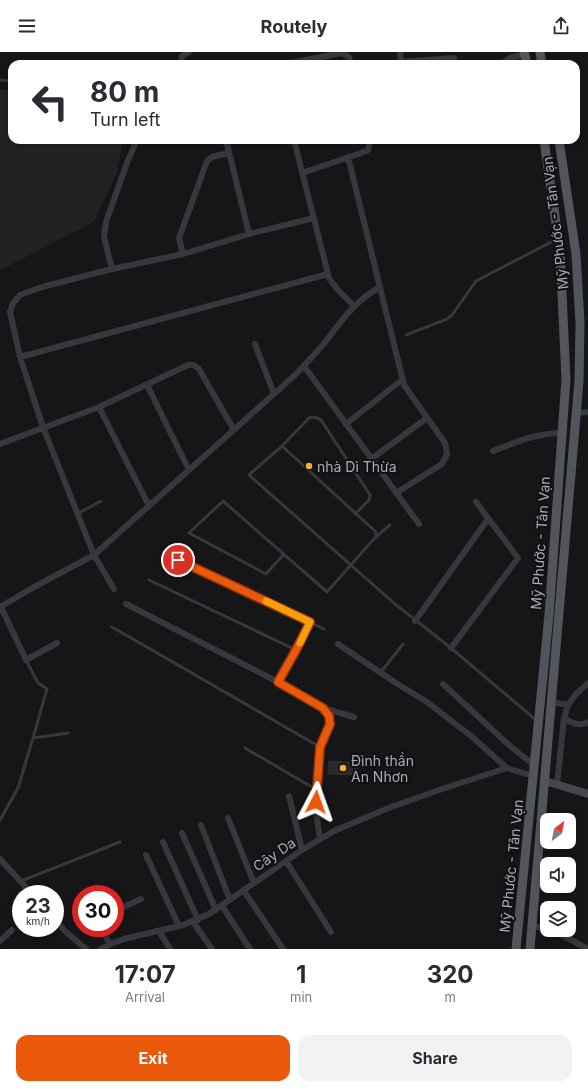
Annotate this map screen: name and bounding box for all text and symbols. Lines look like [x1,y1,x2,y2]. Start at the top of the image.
icon: menu [16,15,38,37]
icon: share [550,15,572,37]
text: Routely [261,16,327,37]
text: 80 m [90,75,159,109]
icon: left [24,76,76,128]
text: Turn left [90,109,160,130]
street label: Mỹ Phước - Tân Vạn [538,156,572,290]
place label: nhà Dì Thừa [317,458,397,475]
marker: nhà Dì Thừa [304,461,314,471]
street label: Mỹ Phước - Tân Vạn [527,476,553,610]
pin [161,543,195,577]
icon: arrive [167,549,189,571]
place label: Đình thần An Nhơn [351,752,414,785]
marker: Đình thần An Nhơn [338,763,348,773]
position arrow [295,781,337,823]
street label: Mỹ Phước - Tân Vạn [496,799,526,933]
north arrow [540,813,576,849]
map controls [540,813,576,937]
street label: Cây Da [249,834,299,874]
button: sound [540,857,576,893]
speed limit sign: 30 [72,885,124,937]
text: 23 [25,894,51,918]
button: layers [540,901,576,937]
text: km/h [26,915,50,927]
text: 17:07 [114,960,176,989]
text: 1 [296,960,306,989]
text: 320 [427,960,474,989]
text: Arrival [125,989,165,1005]
text: min [290,989,312,1005]
text: m [444,989,456,1005]
button: Exit [16,1035,290,1081]
button: Share [298,1035,572,1081]

